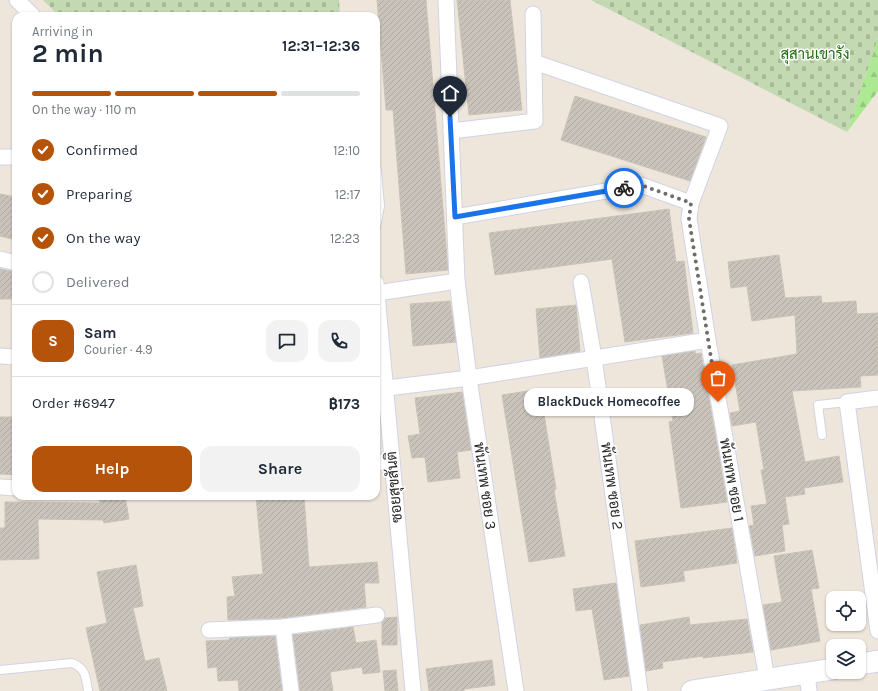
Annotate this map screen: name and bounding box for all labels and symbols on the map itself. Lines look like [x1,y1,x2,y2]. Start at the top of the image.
park label: สุสานเขารัง [780,45,850,65]
pin [433,76,467,117]
courier [604,168,644,208]
pin [701,361,735,402]
callout: BlackDuck Homecoffee [524,388,694,416]
street label: พันเทพ ซอย 1 [716,437,748,523]
street label: พันเทพ ซอย 3 [470,441,500,531]
street label: พันเทพ ซอย 2 [597,441,627,531]
street label: ซอยสุขสันติ [382,450,408,523]

